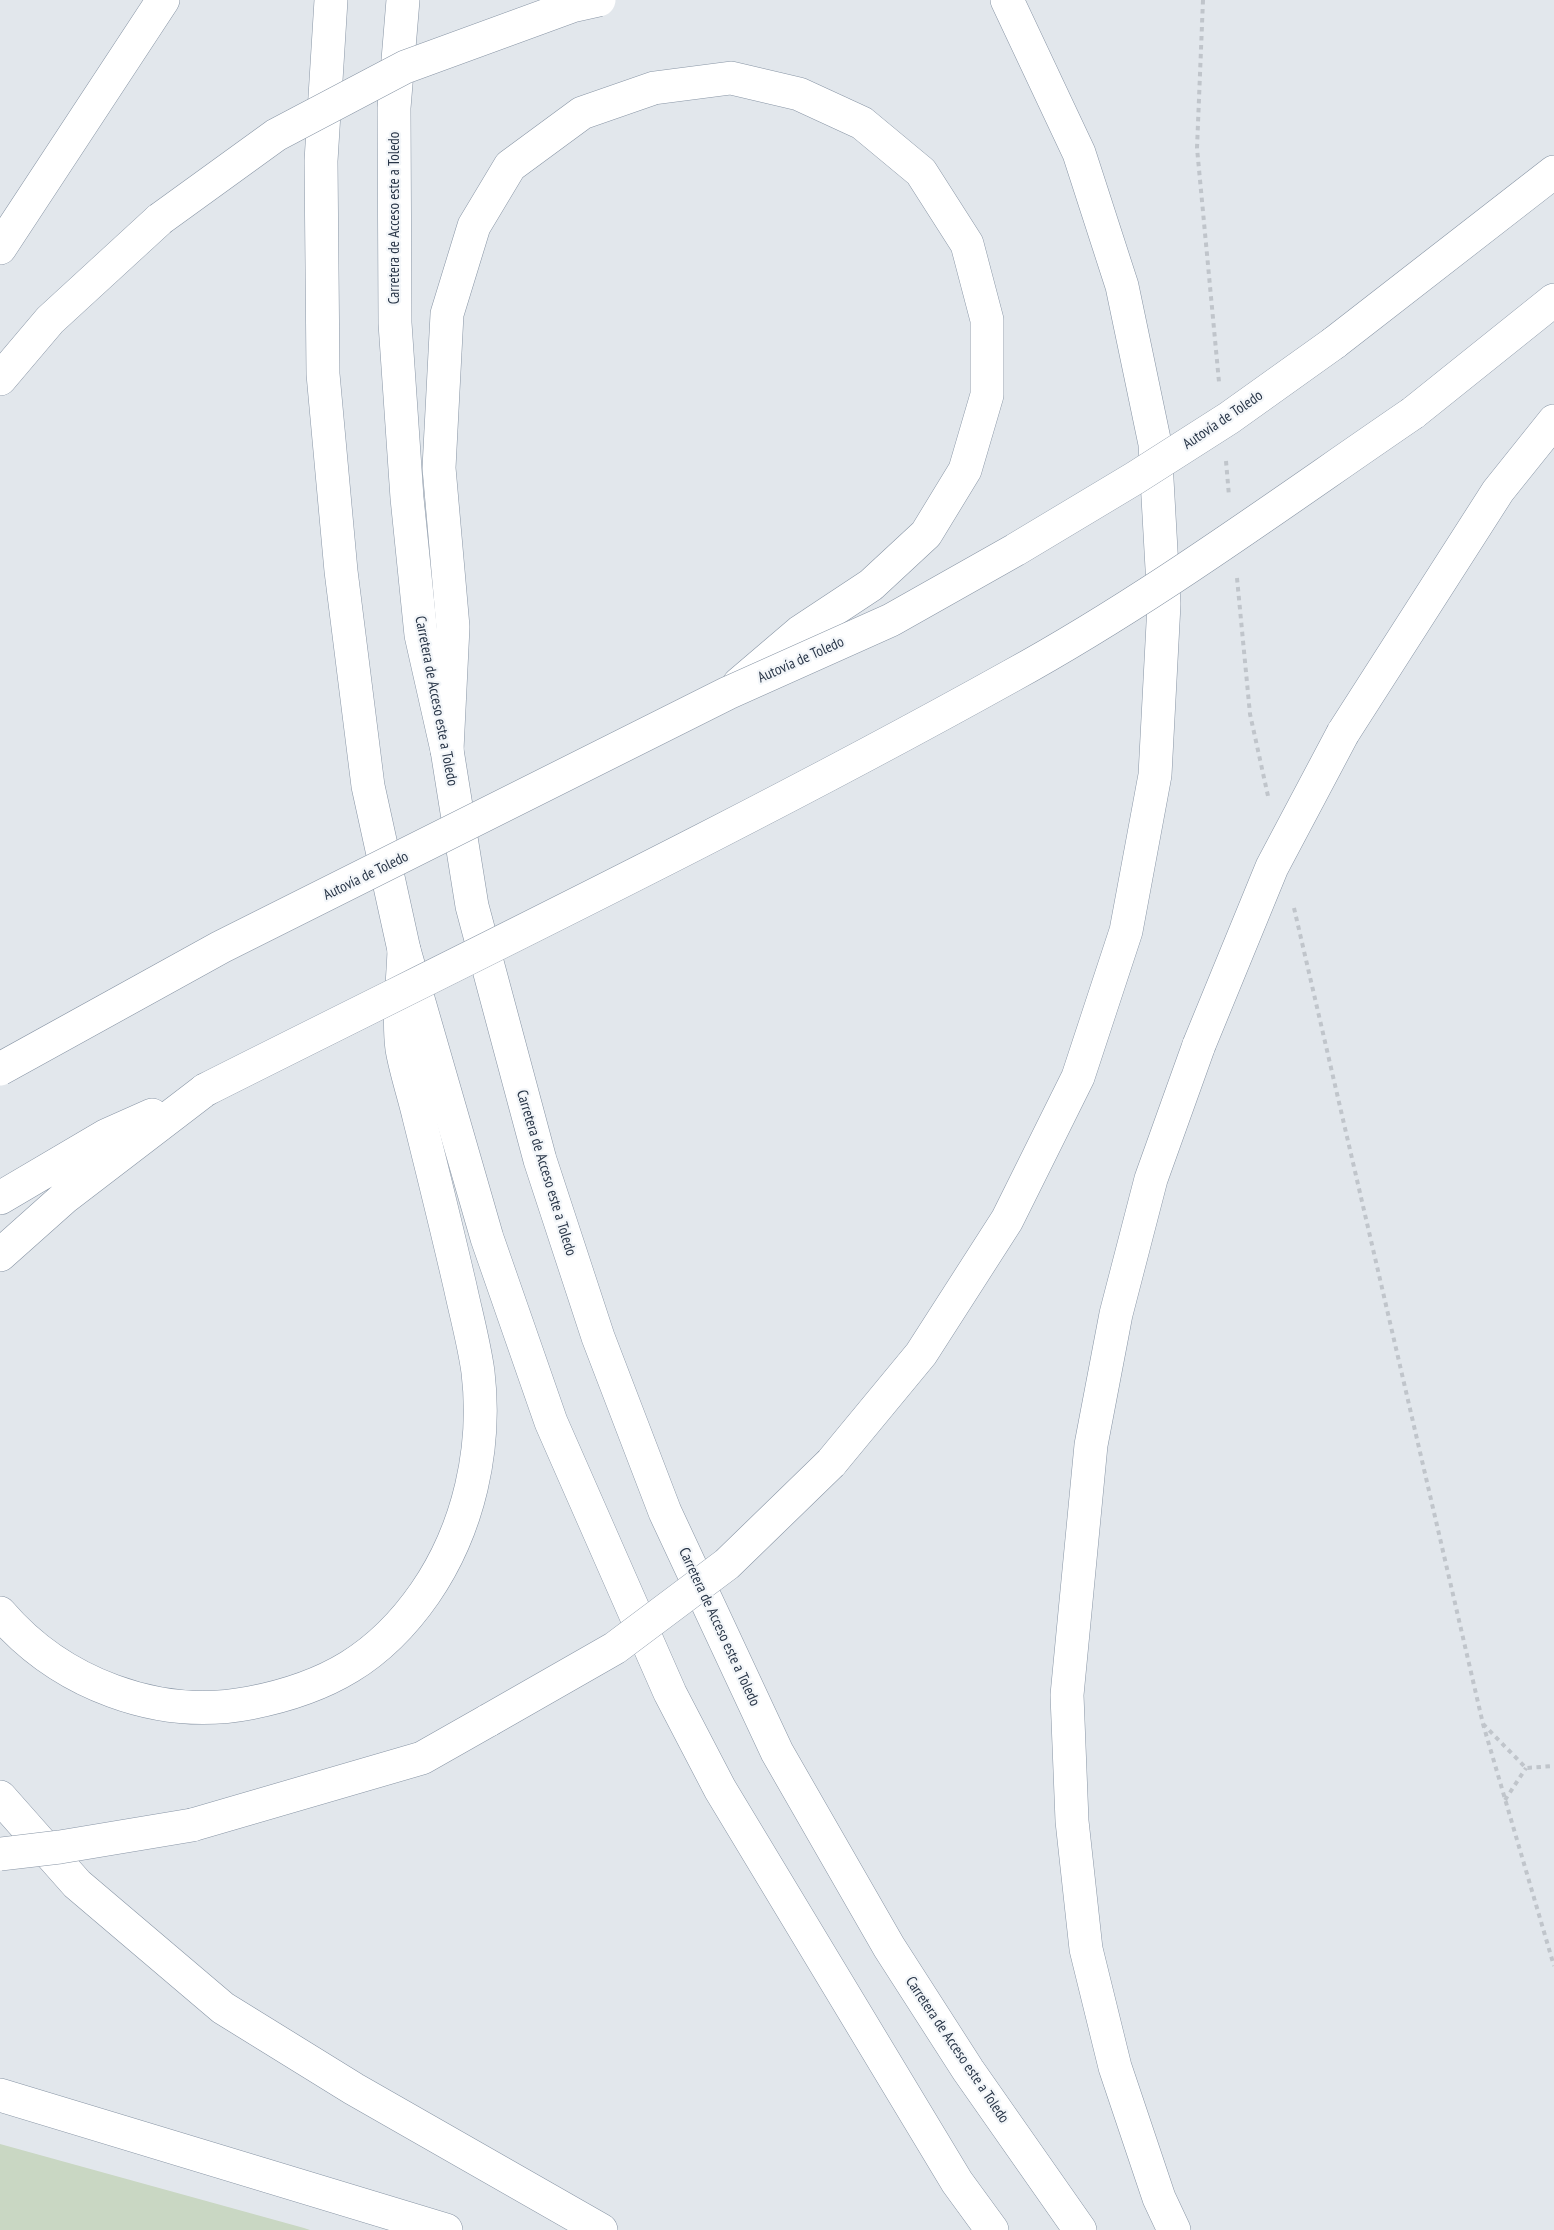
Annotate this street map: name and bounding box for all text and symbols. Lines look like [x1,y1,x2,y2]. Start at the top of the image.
street label: Carretera de Acceso este a Toledo [386,132,404,304]
street label: Autovía de Toledo [1180,387,1266,453]
street label: Carretera de Acceso este a Toledo [411,615,461,787]
street label: Autovía de Toledo [755,633,847,687]
street label: Autovía de Toledo [321,848,411,904]
street label: Carretera de Acceso este a Toledo [512,1088,580,1258]
street label: Carretera de Acceso este a Toledo [674,1545,764,1709]
street label: Carretera de Acceso este a Toledo [901,1973,1013,2127]

